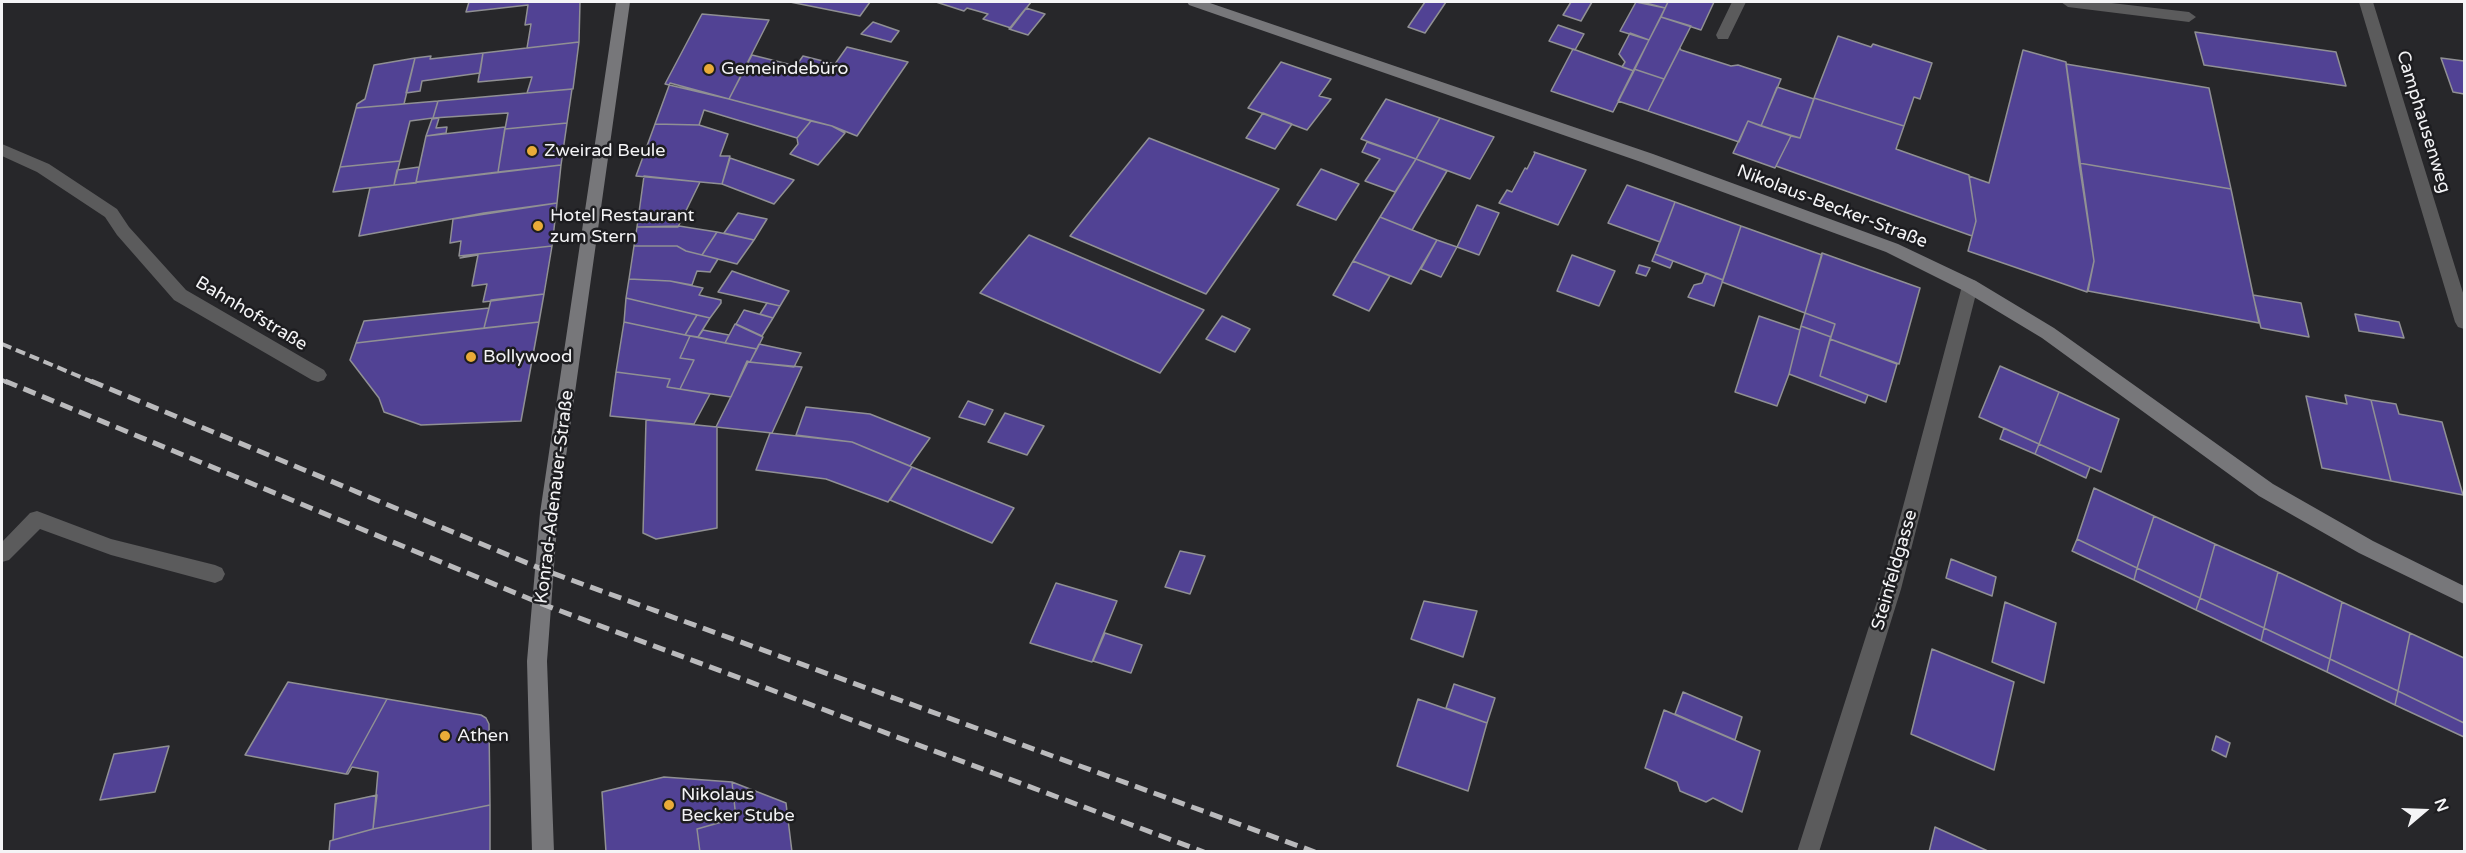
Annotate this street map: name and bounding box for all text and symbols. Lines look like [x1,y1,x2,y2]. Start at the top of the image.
street label: Camphausenweg [2391,48,2455,196]
place label: Gemeindebüro [721,58,848,80]
marker: Gemeindebüro [702,62,716,76]
place label: Zweirad Beule [544,140,666,162]
marker: Zweirad Beule [525,144,539,158]
street label: Nikolaus-Becker-Straße [1734,161,1930,253]
place label: Hotel Restaurant zum Stern [550,205,694,248]
marker: Hotel Restaurant zum Stern [531,219,545,233]
street label: Bahnhofstraße [191,272,311,356]
place label: Bollywood [483,346,572,368]
marker: Bollywood [464,350,478,364]
street label: Konrad-Adenauer-Straße [531,389,579,605]
street label: Steinfeldgasse [1868,507,1922,633]
place label: Athen [457,725,509,747]
marker: Athen [438,729,452,743]
north arrow [2394,781,2454,841]
place label: Nikolaus Becker Stube [681,784,795,826]
text: N [2429,796,2453,814]
marker: Nikolaus Becker Stube [662,798,676,812]

